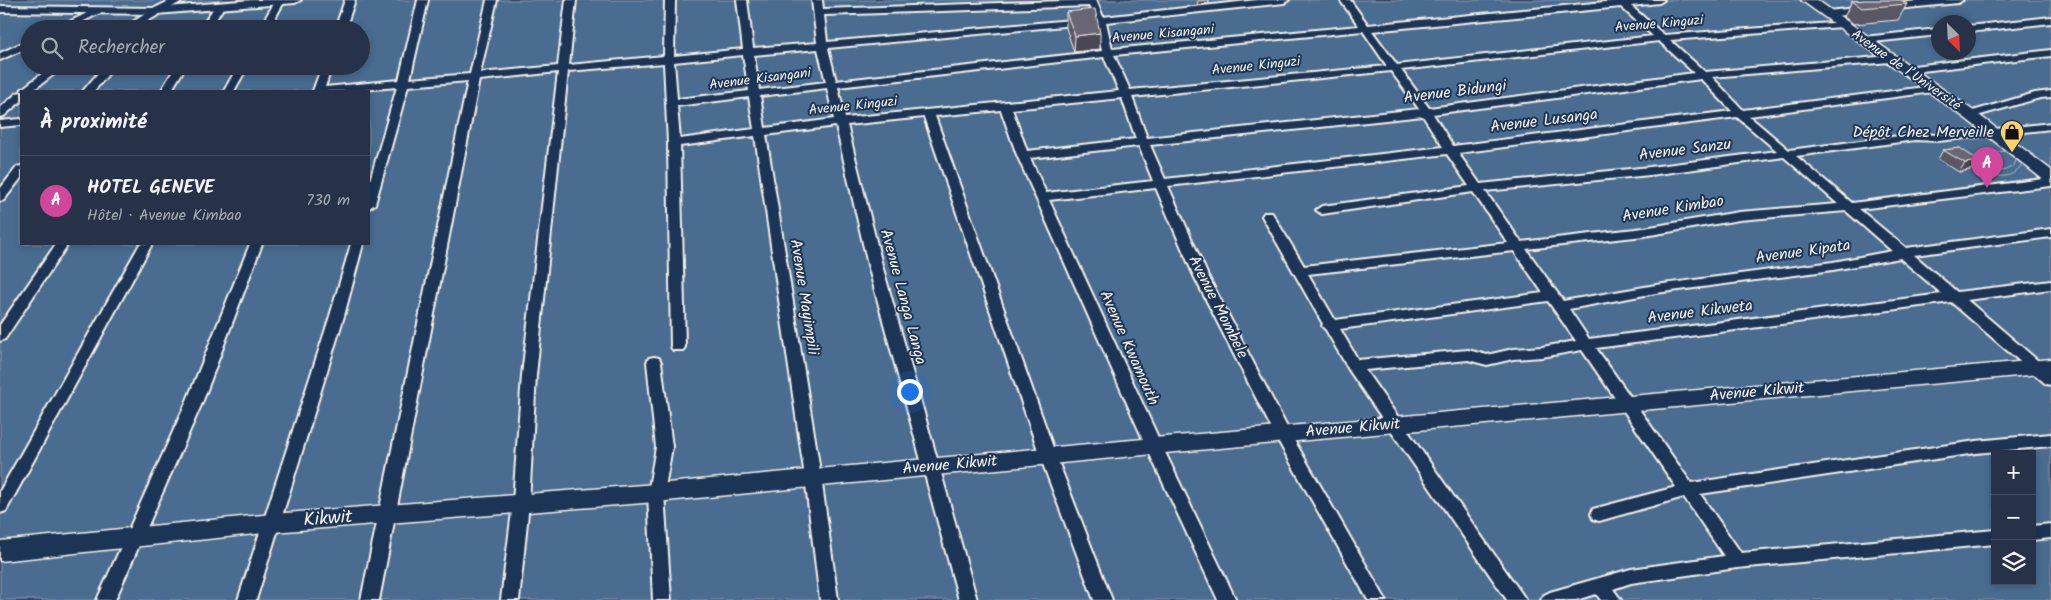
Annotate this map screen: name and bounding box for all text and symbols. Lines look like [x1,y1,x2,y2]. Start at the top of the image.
street label: Avenue Kinguzi [1614,9,1705,39]
north arrow [1931,15,1976,60]
street label: Avenue Kisangani [1111,19,1216,49]
search box [20,20,370,75]
street label: Avenue de l’Université [1846,24,1966,117]
text: Rechercher [78,33,165,63]
icon: search [38,34,66,62]
street label: Avenue Kinguzi [1211,50,1302,82]
street label: Avenue Kisangani [708,62,813,96]
street label: Avenue Bidungi [1402,73,1509,111]
street label: Avenue Kinguzi [808,90,899,122]
street label: Avenue Lusanga [1489,102,1599,140]
text: À proximité [40,106,147,139]
shop icon: Dépôt Chez Merveille [1999,119,2025,153]
place label: Dépôt Chez Merveille [1852,120,1994,145]
street label: Avenue Sanzu [1637,132,1733,168]
pin: A [1971,147,2003,188]
text: HOTEL GENEVE [87,173,214,203]
text: A [51,188,61,213]
text: 730 m [306,188,350,213]
street label: Avenue Kimbao [1620,189,1726,229]
text: Hôtel · Avenue Kimbao [87,203,242,228]
street label: Avenue Langa Langa [873,226,933,368]
street label: Avenue Kipata [1754,233,1852,271]
street label: Avenue Mayimpili [783,237,826,358]
street label: Avenue Mombele [1181,251,1255,363]
street label: Avenue Kwamouth [1092,286,1166,410]
street label: Avenue Kikweta [1646,293,1754,331]
street label: Avenue Kikwit [1709,375,1806,409]
your location [897,379,923,405]
street label: Avenue Kikwit [1305,411,1402,445]
street label: Avenue Kikwit [902,448,999,482]
map controls [1991,450,2036,585]
button: + [1991,450,2036,495]
button: − [1991,495,2036,540]
street label: Kikwit [302,502,354,536]
button: layers [1991,540,2036,585]

